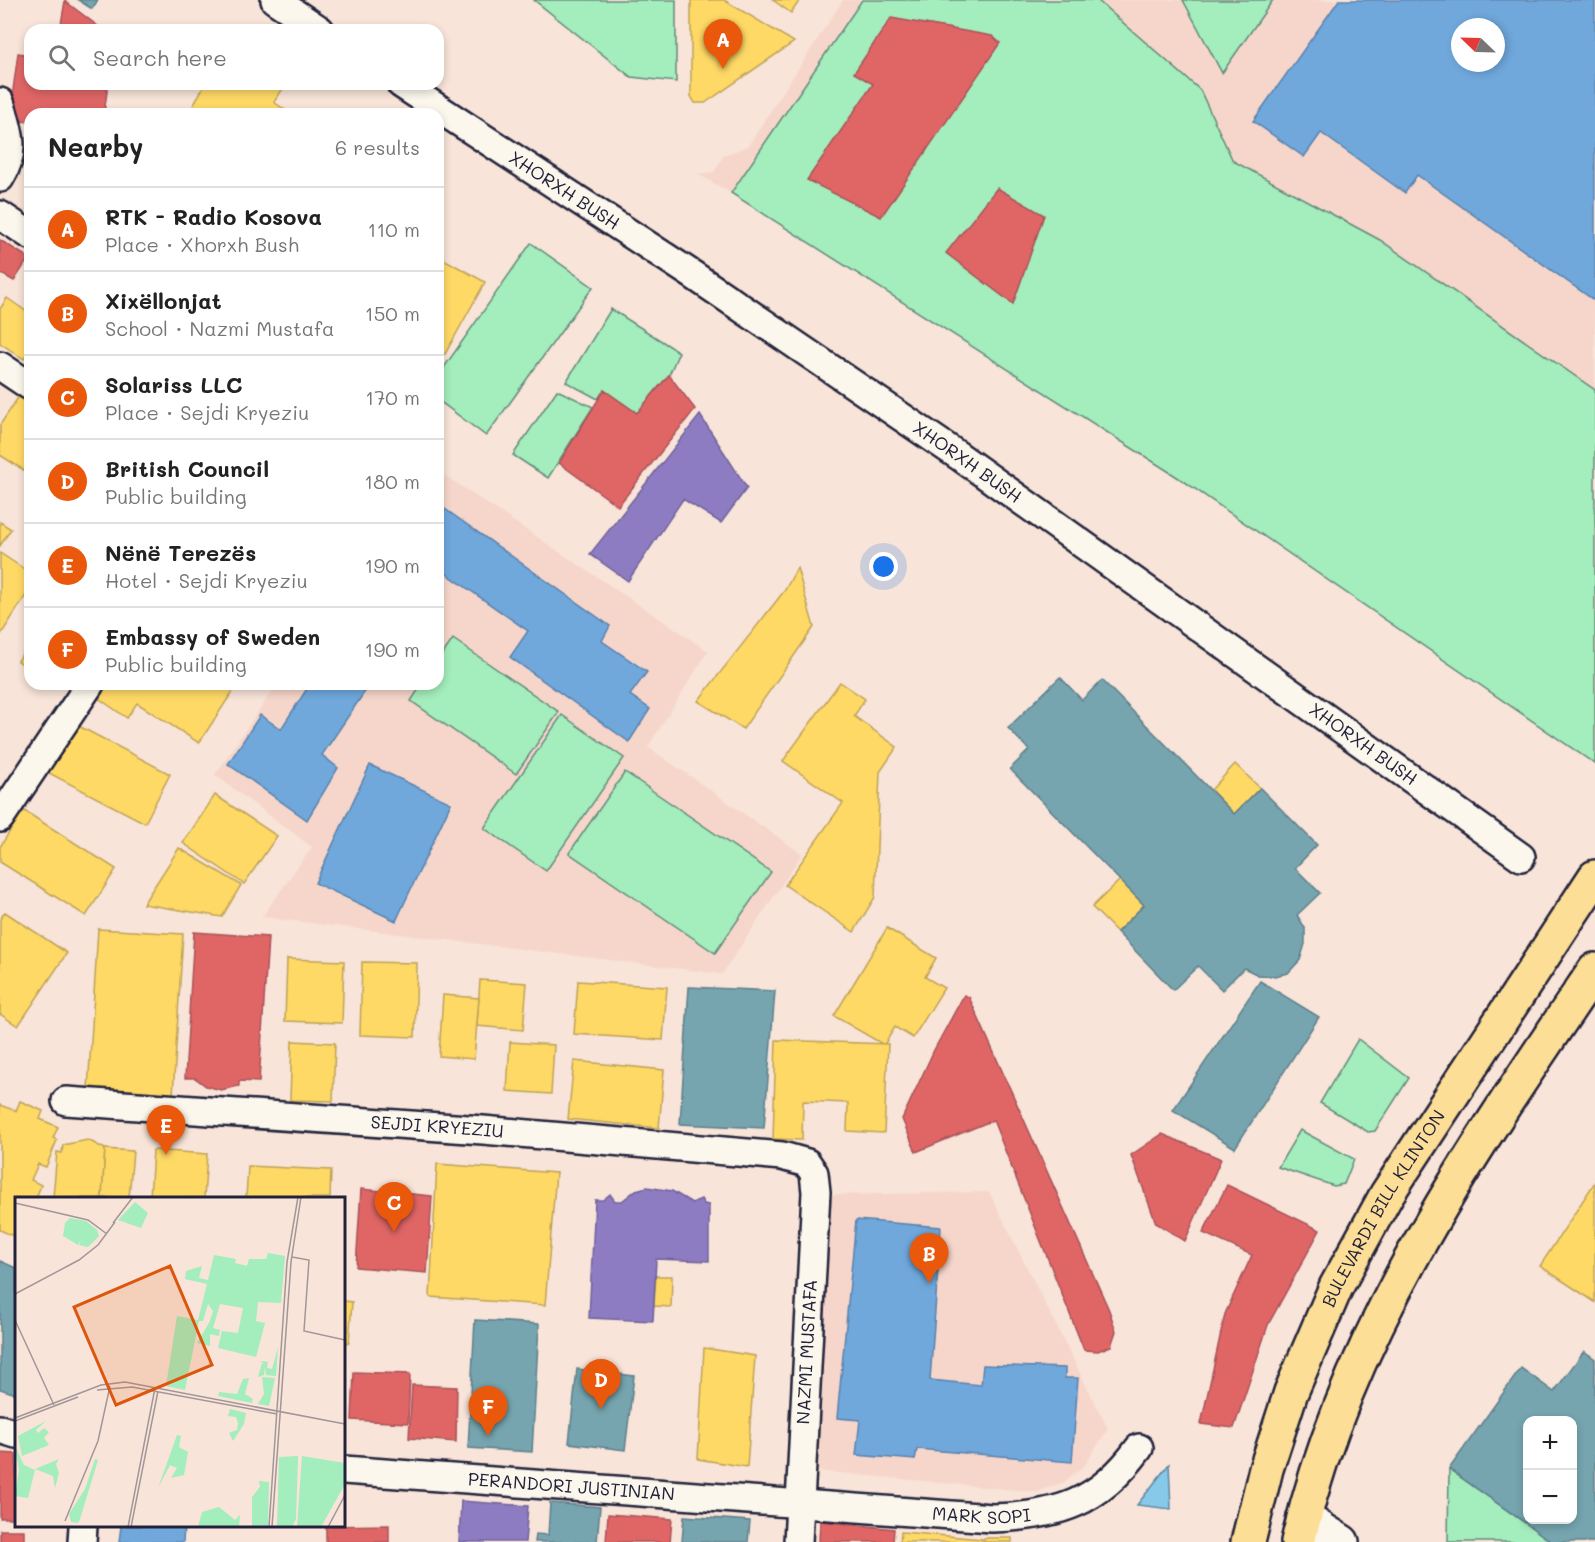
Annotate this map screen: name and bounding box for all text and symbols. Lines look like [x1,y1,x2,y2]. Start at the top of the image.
north arrow [1451,18,1505,72]
pin: A [704,20,742,69]
search box [24,24,444,90]
icon: search [45,41,78,74]
text: Search here [93,43,227,72]
text: Nearby [48,130,143,164]
text: 6 results [335,134,420,160]
street label: XHORXH BUSH [505,145,625,235]
text: RTK - Radio Kosova [105,202,322,231]
text: A [61,216,74,242]
text: 110 m [367,216,420,242]
text: Place · Xhorxh Bush [105,231,299,257]
text: Xixëllonjat [105,286,222,315]
text: B [61,300,74,326]
text: 150 m [365,300,420,326]
text: School · Nazmi Mustafa [105,315,334,341]
text: Solariss LLC [105,370,242,399]
text: C [60,384,75,410]
text: 170 m [365,384,420,410]
text: Place · Sejdi Kryeziu [105,399,309,425]
street label: XHORXH BUSH [909,415,1027,508]
text: British Council [105,454,269,483]
text: D [60,468,75,494]
text: 180 m [364,468,420,494]
text: Public building [105,483,247,509]
text: Nënë Terezës [105,538,256,567]
text: E [61,552,74,578]
text: 190 m [365,552,420,578]
your location [869,552,898,581]
text: Hotel · Sejdi Kryeziu [105,567,308,593]
text: Embassy of Sweden [105,622,320,651]
text: F [61,636,74,662]
text: 190 m [365,636,420,662]
text: Public building [105,651,247,677]
street label: XHORXH BUSH [1305,697,1422,790]
street label: BULEVARDI BILL KLINTON [1316,1105,1450,1310]
pin: E [146,1106,186,1155]
street label: SEJDI KRYEZIU [370,1109,505,1143]
pin: C [374,1182,414,1232]
inset map [15,1197,345,1527]
pin: B [910,1234,948,1283]
street label: NAZMI MUSTAFA [790,1279,822,1425]
pin: D [582,1360,620,1409]
pin: F [468,1386,508,1436]
map controls [1523,1416,1577,1524]
button: + [1523,1416,1577,1470]
street label: PERANDORI JUSTINIAN [467,1466,676,1505]
button: − [1523,1470,1577,1524]
street label: MARK SOPI [931,1501,1032,1529]

